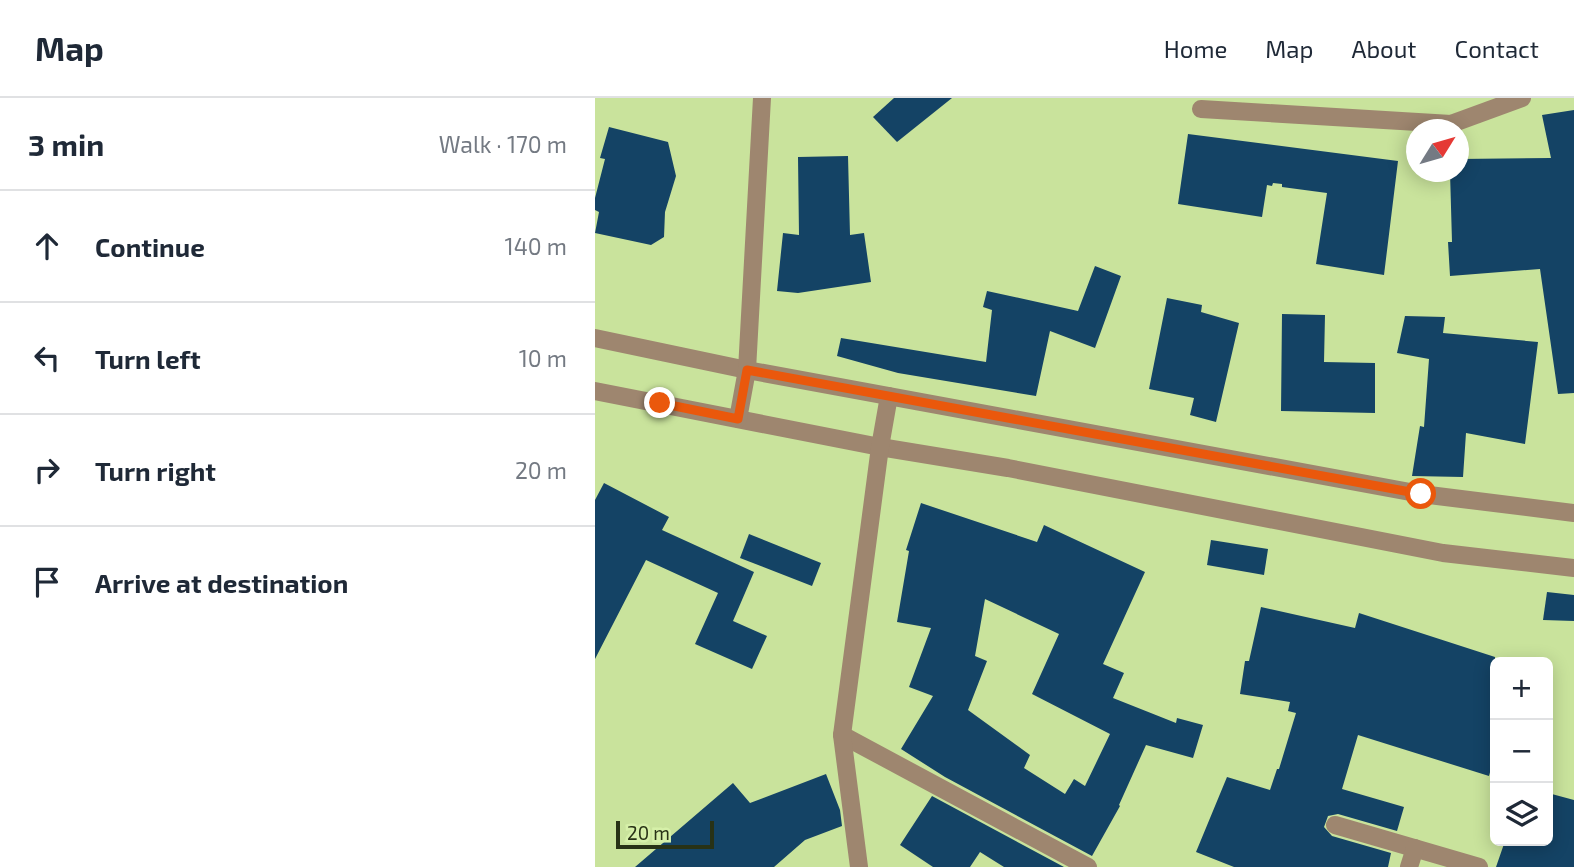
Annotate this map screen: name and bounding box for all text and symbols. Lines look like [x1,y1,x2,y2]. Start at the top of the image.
text: Map [35,28,104,68]
text: Home [1164,34,1227,63]
text: Map [1265,34,1313,63]
text: About [1351,34,1417,63]
text: Contact [1455,34,1539,63]
north arrow [1406,119,1469,182]
text: 3 min [28,126,104,162]
text: Walk · 170 m [439,130,567,158]
icon: ahead [28,227,66,265]
text: Continue [95,231,205,262]
text: 140 m [505,232,567,260]
icon: left [28,339,66,377]
text: Turn left [95,343,201,374]
text: 10 m [519,344,567,372]
route end [644,387,675,418]
icon: right [28,451,66,489]
text: Turn right [95,455,216,486]
text: 20 m [515,456,567,484]
route start [1405,478,1436,509]
icon: arrive [28,563,66,601]
text: Arrive at destination [95,567,348,598]
map controls [1490,657,1553,846]
button: + [1490,657,1553,720]
button: − [1490,720,1553,783]
button: layers [1490,783,1553,846]
scale bar [616,818,714,850]
text: 20 m [627,821,670,844]

